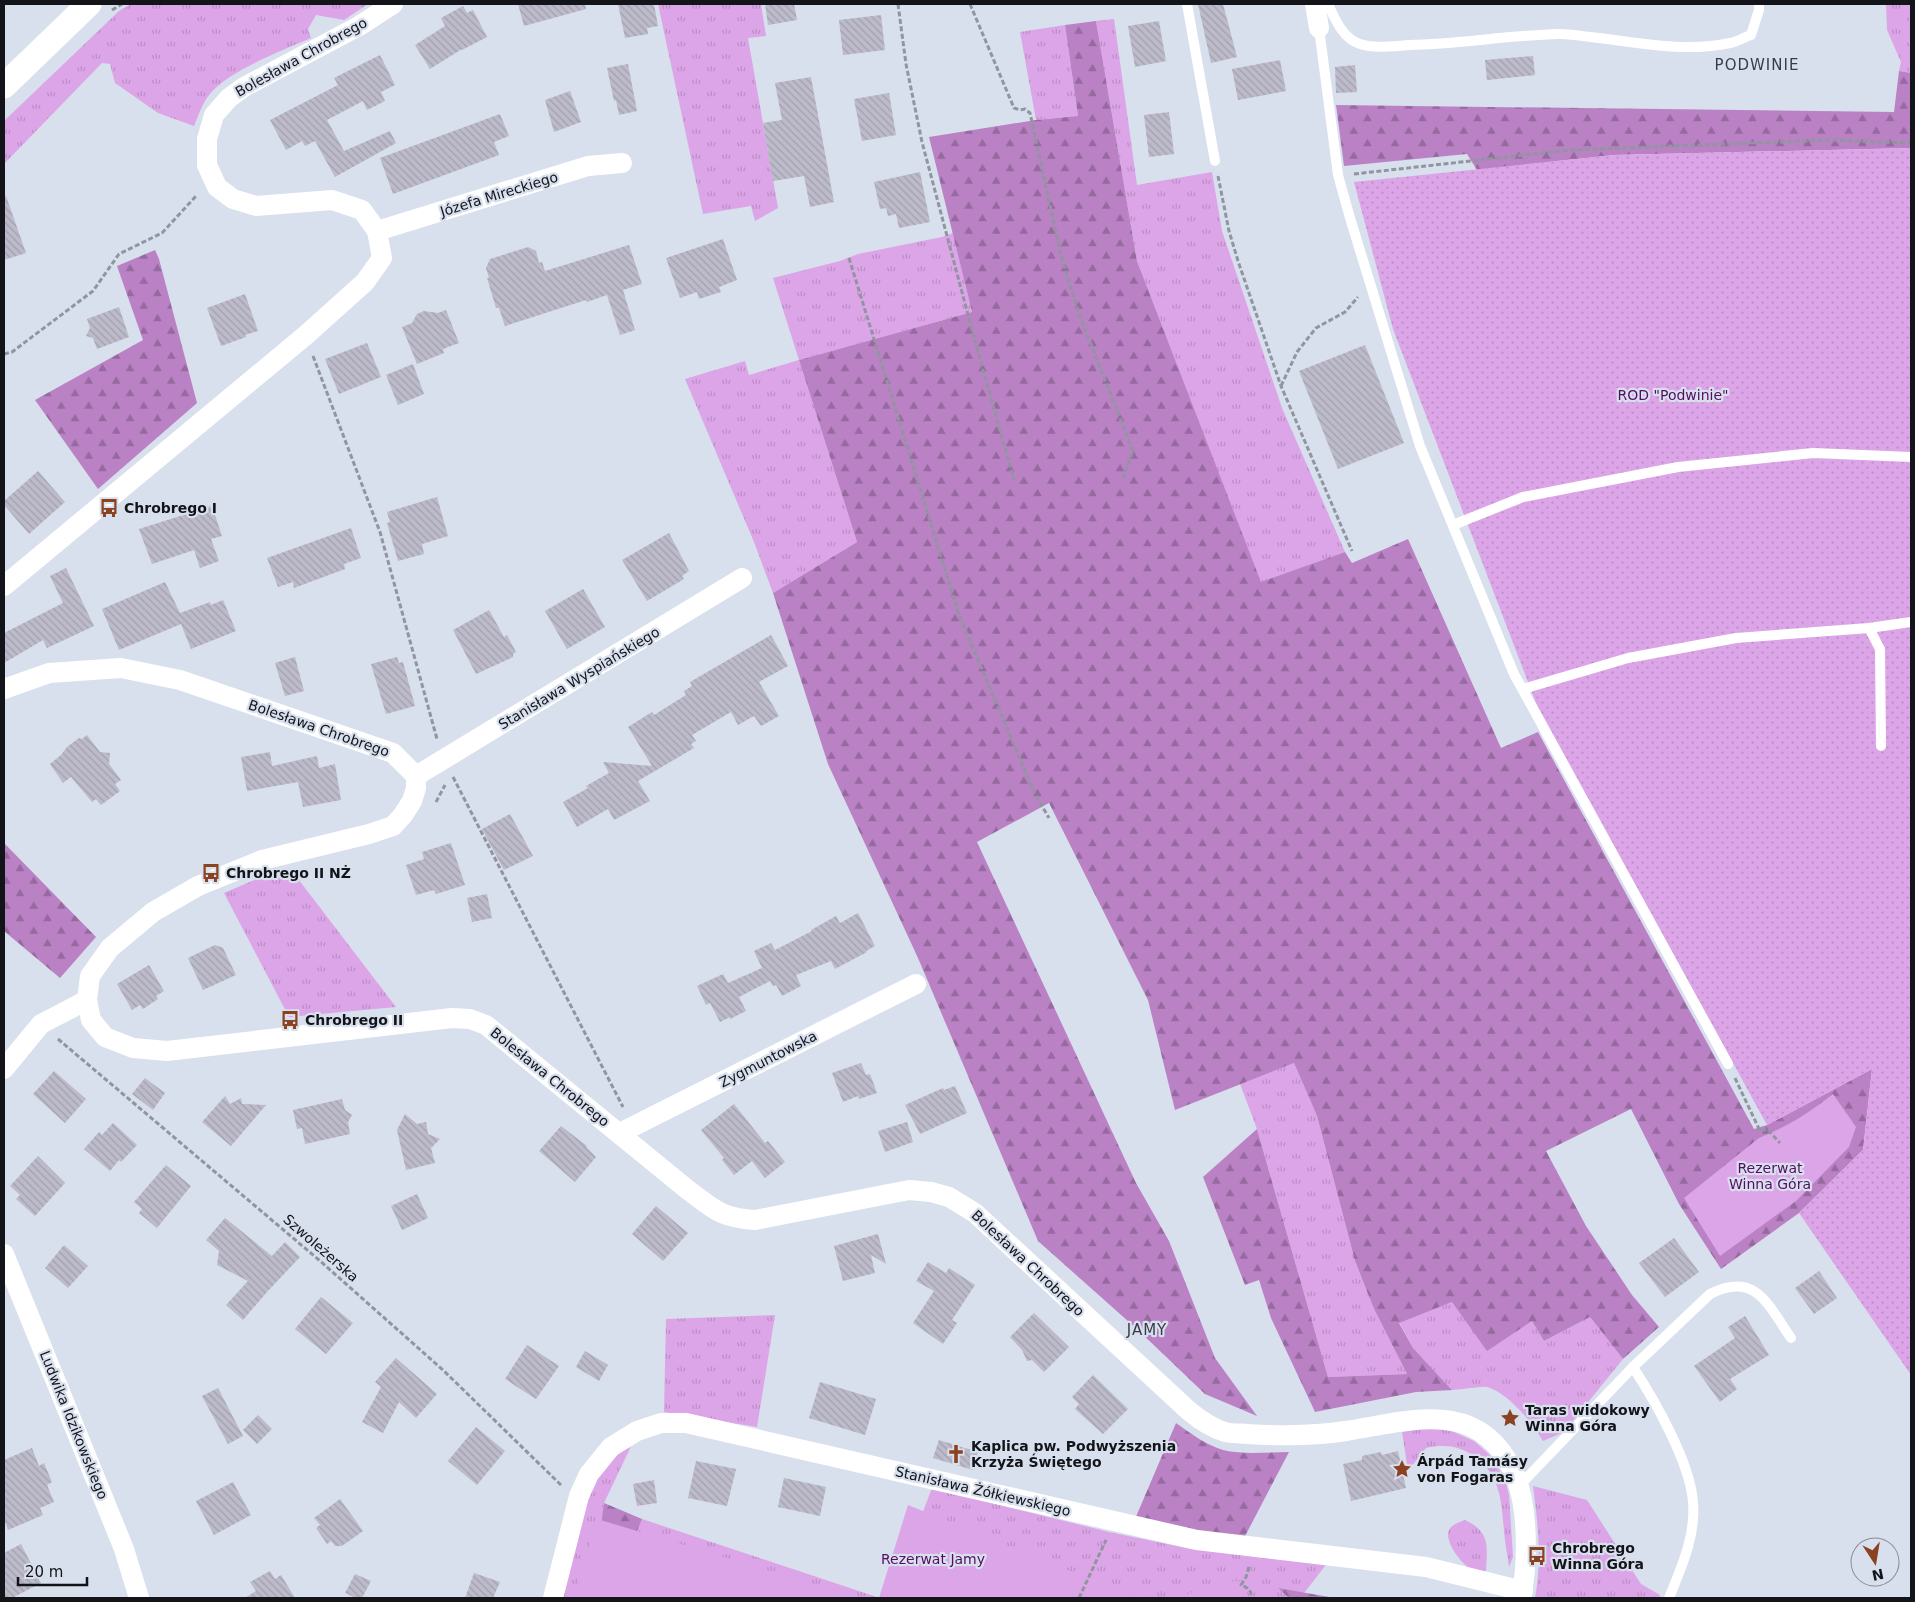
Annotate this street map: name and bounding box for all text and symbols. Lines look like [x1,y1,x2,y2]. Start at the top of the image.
street label: Bolesława Chrobrego [232,14,370,100]
district label: PODWINIE [1715,56,1799,74]
street label: Józefa Mireckiego [437,168,560,220]
park label: ROD "Podwinie" [1618,387,1728,403]
bus stop icon: Chrobrego I [98,497,120,519]
place label: Chrobrego I [124,500,217,516]
street label: Stanisława Wyspiańskiego [496,624,662,732]
street label: Bolesława Chrobrego [246,696,392,760]
bus stop icon: Chrobrego II NŻ [200,862,222,884]
place label: Chrobrego II NŻ [226,865,351,881]
bus stop icon: Chrobrego II [279,1009,301,1031]
place label: Chrobrego II [305,1012,403,1028]
street label: Bolesława Chrobrego [487,1024,613,1130]
street label: Zygmuntowska [717,1027,819,1091]
park label: Rezerwat Winna Góra [1729,1160,1811,1192]
street label: Bolesława Chrobrego [968,1207,1088,1319]
street label: Szwoleżerska [280,1211,362,1285]
district label: JAMY [1126,1321,1167,1339]
street label: Ludwika Idzikowskiego [37,1348,111,1502]
place label: Taras widokowy Winna Góra [1525,1402,1650,1434]
place icon: Taras widokowy Winna Góra [1499,1407,1521,1429]
place label: Kaplica pw. Podwyższenia Krzyża Świętego [971,1438,1176,1470]
church icon: Kaplica pw. Podwyższenia Krzyża Świętego [945,1443,967,1465]
place label: Árpád Tamásy von Fogaras [1417,1453,1528,1485]
place icon: Árpád Tamásy von Fogaras [1391,1458,1413,1480]
street label: Stanisława Żółkiewskiego [894,1462,1073,1519]
north arrow [1850,1537,1900,1587]
place label: Chrobrego Winna Góra [1552,1540,1644,1572]
bus stop icon: Chrobrego Winna Góra [1526,1545,1548,1567]
park label: Rezerwat Jamy [881,1551,985,1567]
scale bar [18,1554,86,1586]
text: 20 m [25,1563,63,1581]
text: N [1870,1566,1885,1584]

